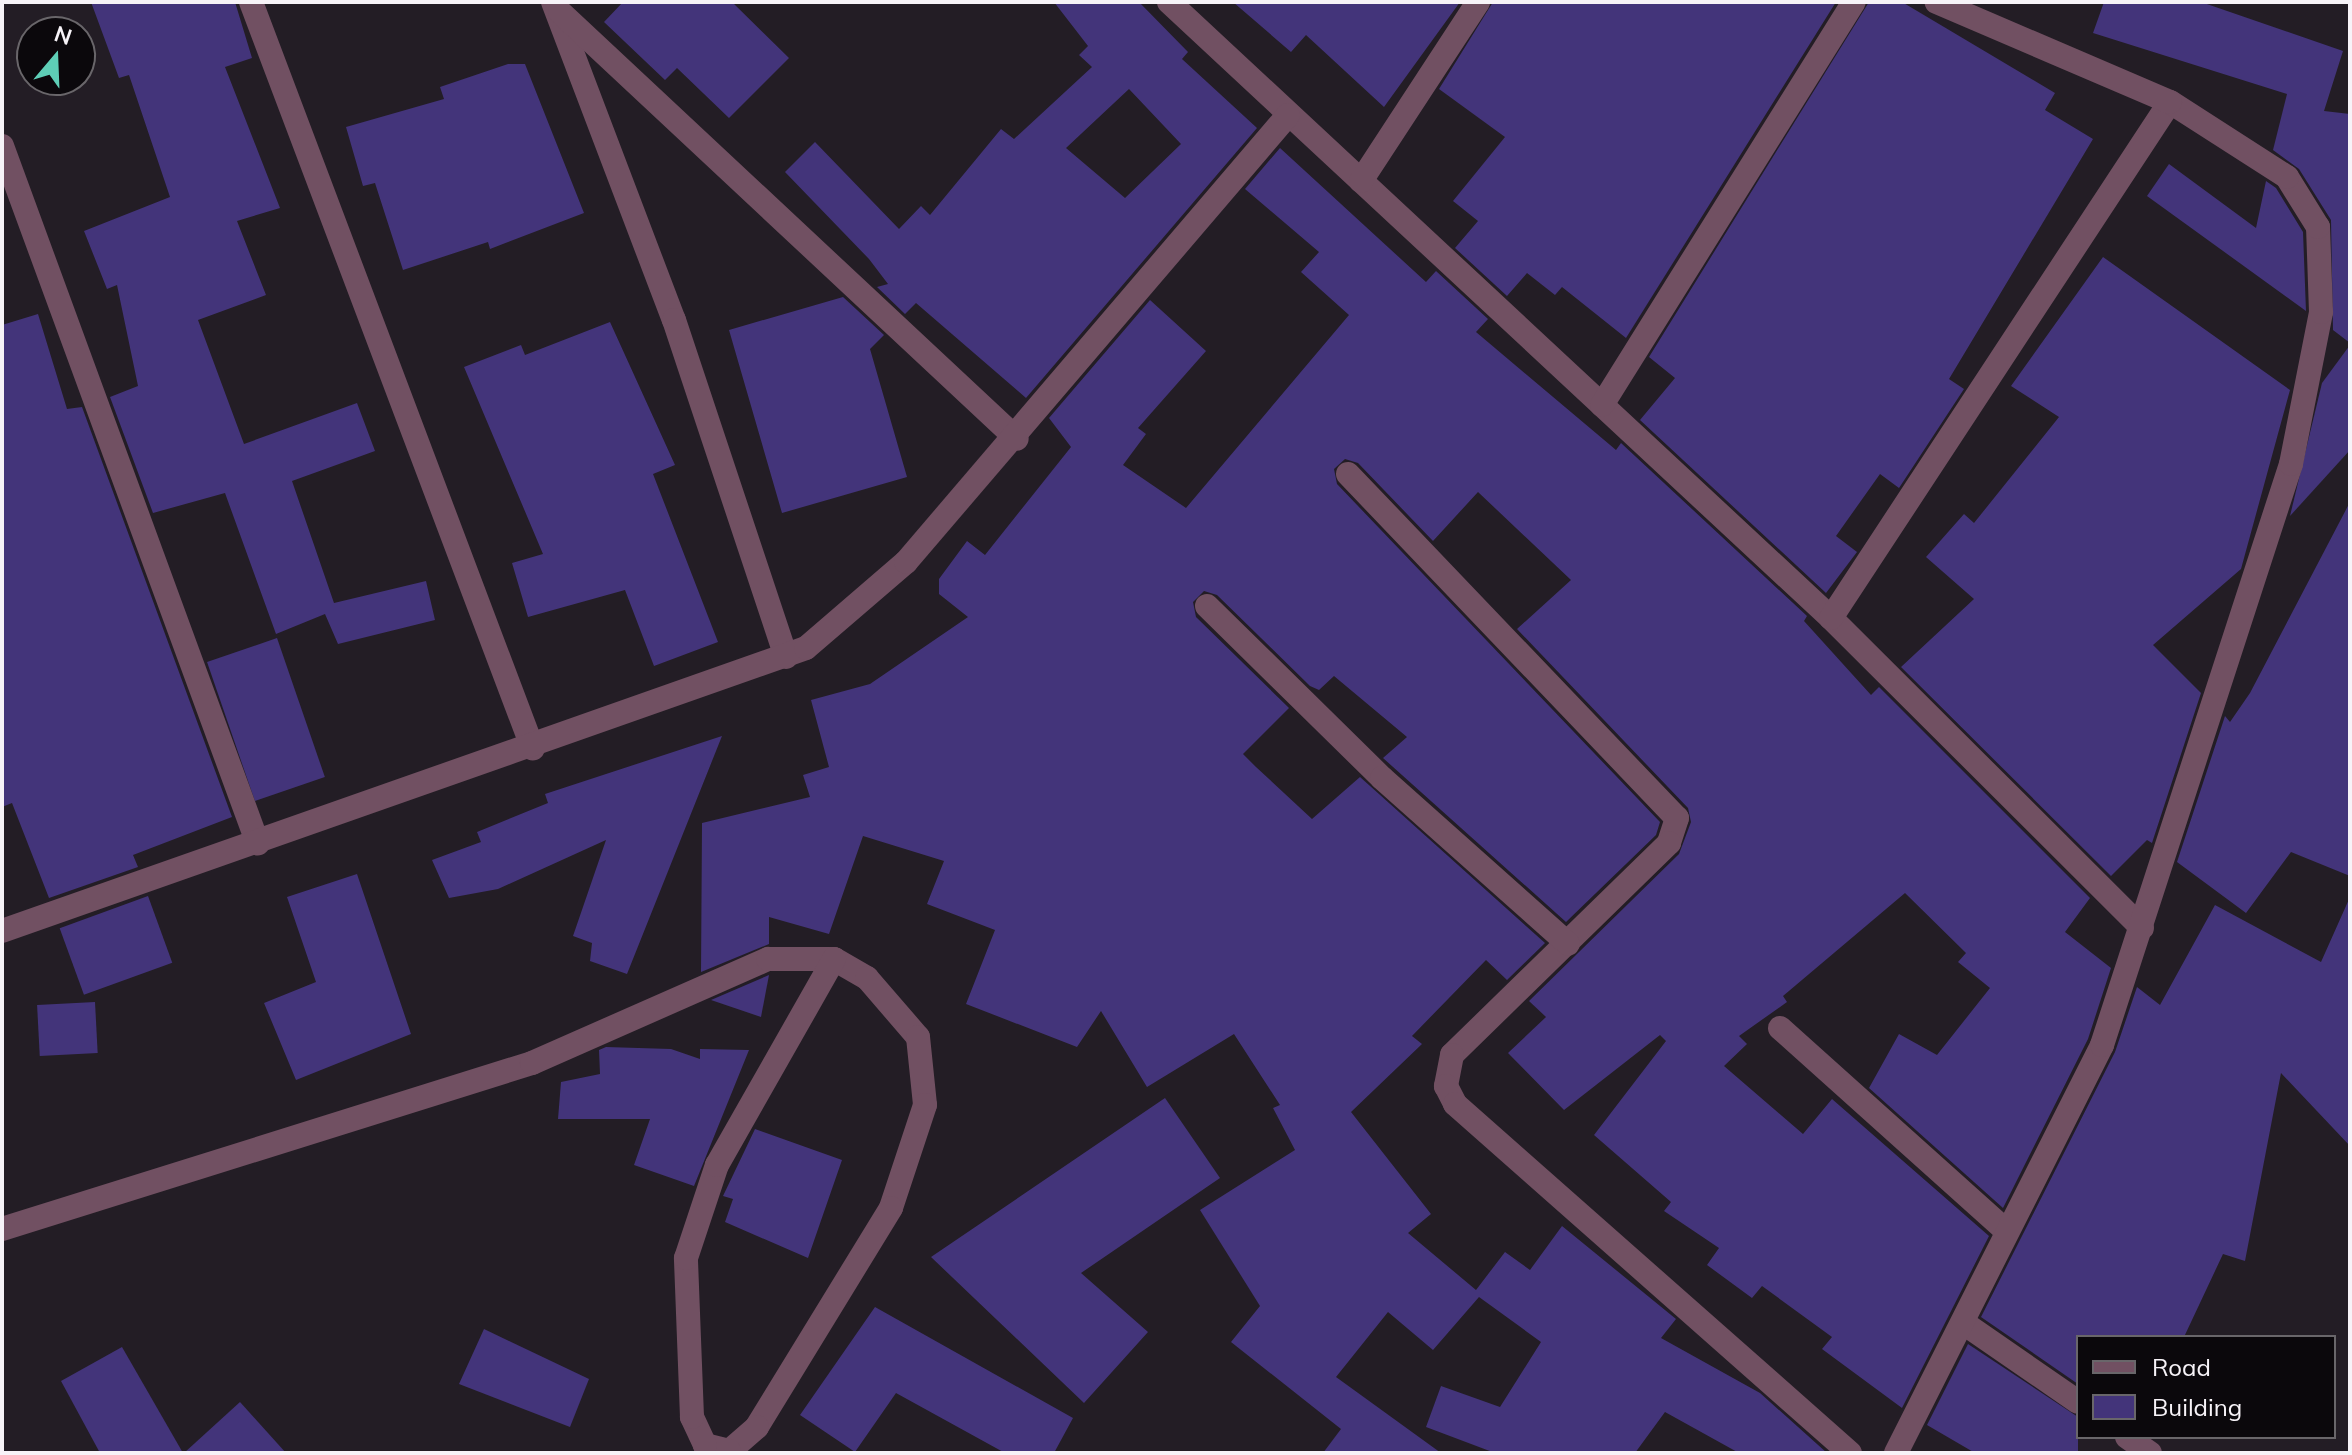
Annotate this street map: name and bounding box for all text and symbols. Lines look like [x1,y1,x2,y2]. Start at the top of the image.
north arrow [16,16,96,96]
text: N [51,19,76,51]
legend [2076,1335,2336,1439]
text: Road [2152,1352,2211,1382]
text: Building [2152,1392,2242,1422]

